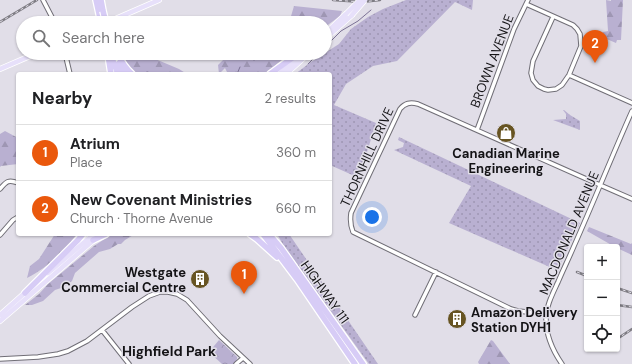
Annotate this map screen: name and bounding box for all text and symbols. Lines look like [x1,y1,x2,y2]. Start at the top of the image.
street label: BROWN AVENUE [466,12,518,110]
search box [16,16,332,60]
icon: search [30,27,52,49]
text: Search here [62,28,145,48]
pin: 2 [582,30,608,63]
text: Nearby [32,87,92,109]
text: 2 results [265,90,316,107]
street label: THORNHILL DRIVE [337,105,397,209]
shop icon: Canadian Marine Engineering [495,122,517,144]
text: Atrium [70,134,120,154]
text: 1 [43,144,47,161]
text: 360 m [276,144,316,161]
place label: Canadian Marine Engineering [452,145,560,177]
text: Place [70,154,102,171]
street label: MACDONALD AVENUE [535,169,603,297]
text: New Covenant Ministries [70,190,252,210]
text: 2 [41,200,49,217]
text: 660 m [276,200,316,217]
your location [362,207,382,227]
text: Church · Thorne Avenue [70,210,213,227]
map controls [584,244,620,352]
button: + [584,244,620,280]
street label: HIGHWAY 111 [297,257,353,327]
pin: 1 [231,261,257,294]
place label: Westgate Commercial Centre [61,264,186,296]
building icon: Westgate Commercial Centre [189,268,211,290]
button: − [584,280,620,316]
place label: Amazon Delivery Station DYH1 [471,304,578,336]
building icon: Amazon Delivery Station DYH1 [446,308,468,330]
button: locate [584,316,620,352]
district label: Highfield Park [122,342,216,360]

